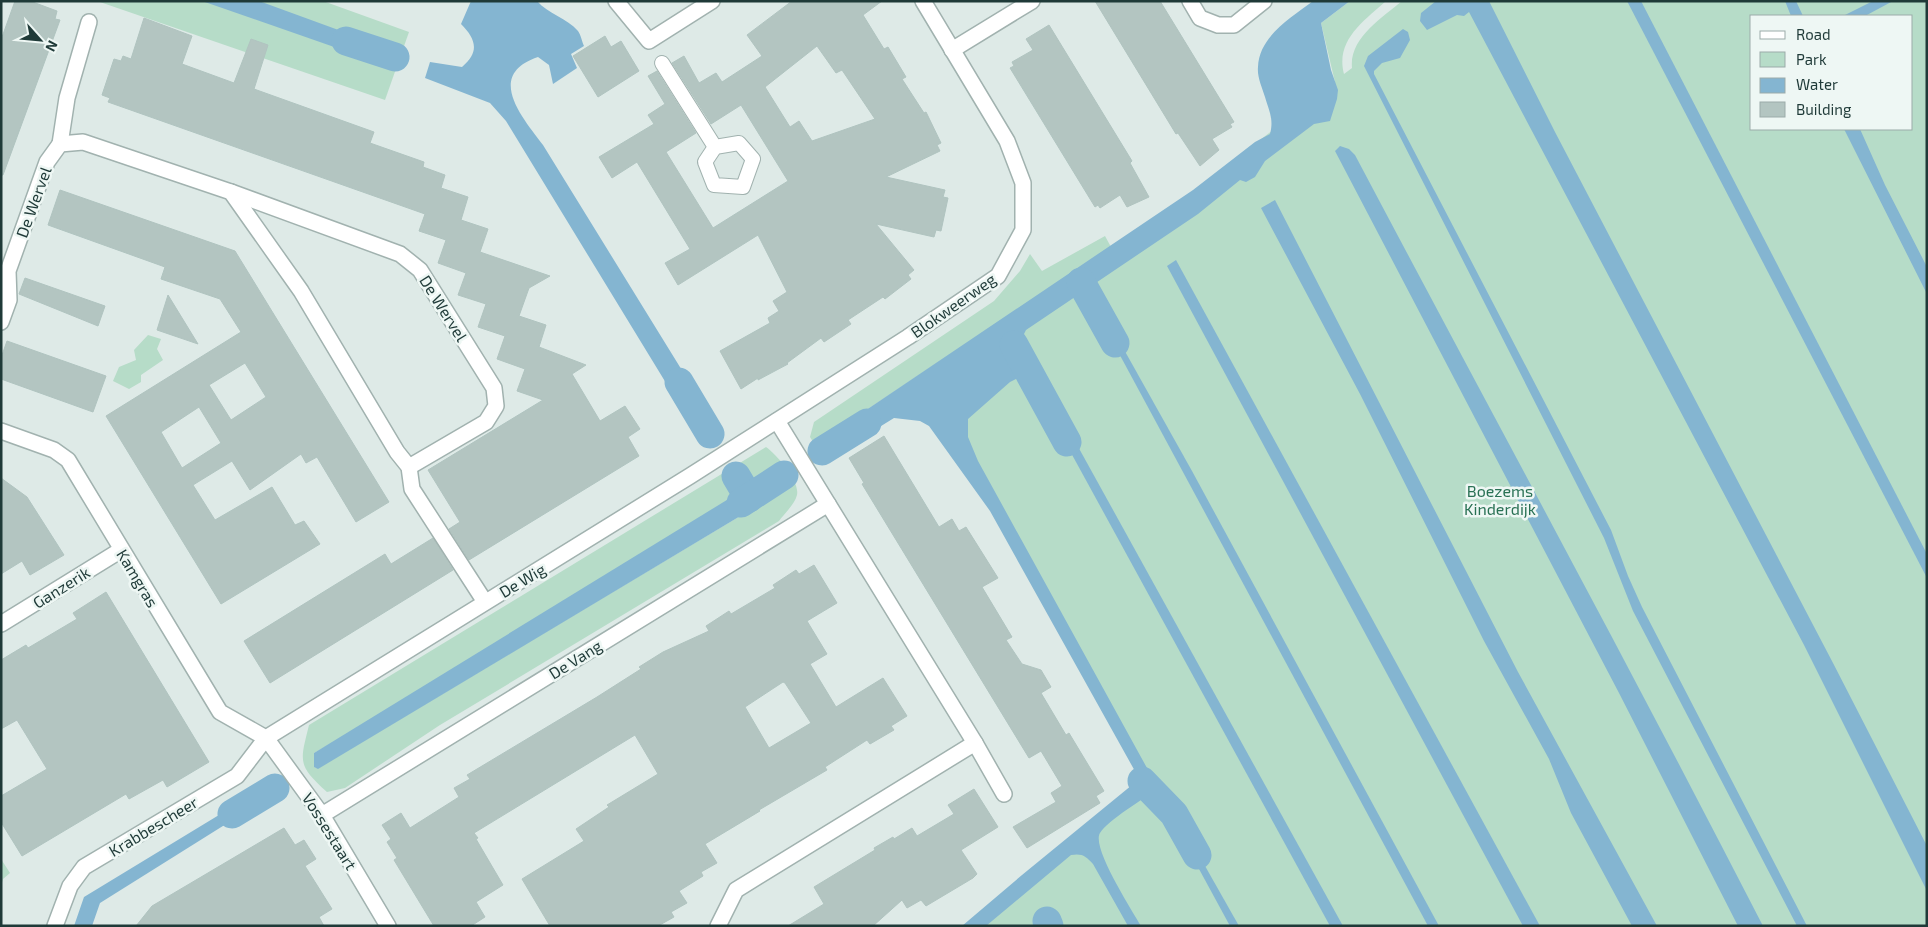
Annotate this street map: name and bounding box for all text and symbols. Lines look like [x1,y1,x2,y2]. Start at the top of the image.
north arrow [15,15,65,65]
legend [1750,15,1913,130]
text: Road [1796,25,1831,43]
text: N [42,38,62,54]
text: Park [1796,50,1827,68]
text: Water [1796,75,1838,93]
text: Building [1796,100,1852,118]
street label: De Wervel [11,164,55,240]
street label: Blokweerweg [907,269,999,341]
street label: De Wervel [416,272,472,345]
park label: Boezems Kinderdijk [1464,481,1536,519]
street label: Kamgras [113,545,163,611]
street label: De Wig [495,559,549,601]
street label: Ganzerik [29,562,93,612]
street label: De Vang [545,635,605,683]
street label: Vossestaart [299,789,361,873]
street label: Krabbescheer [105,792,201,860]

